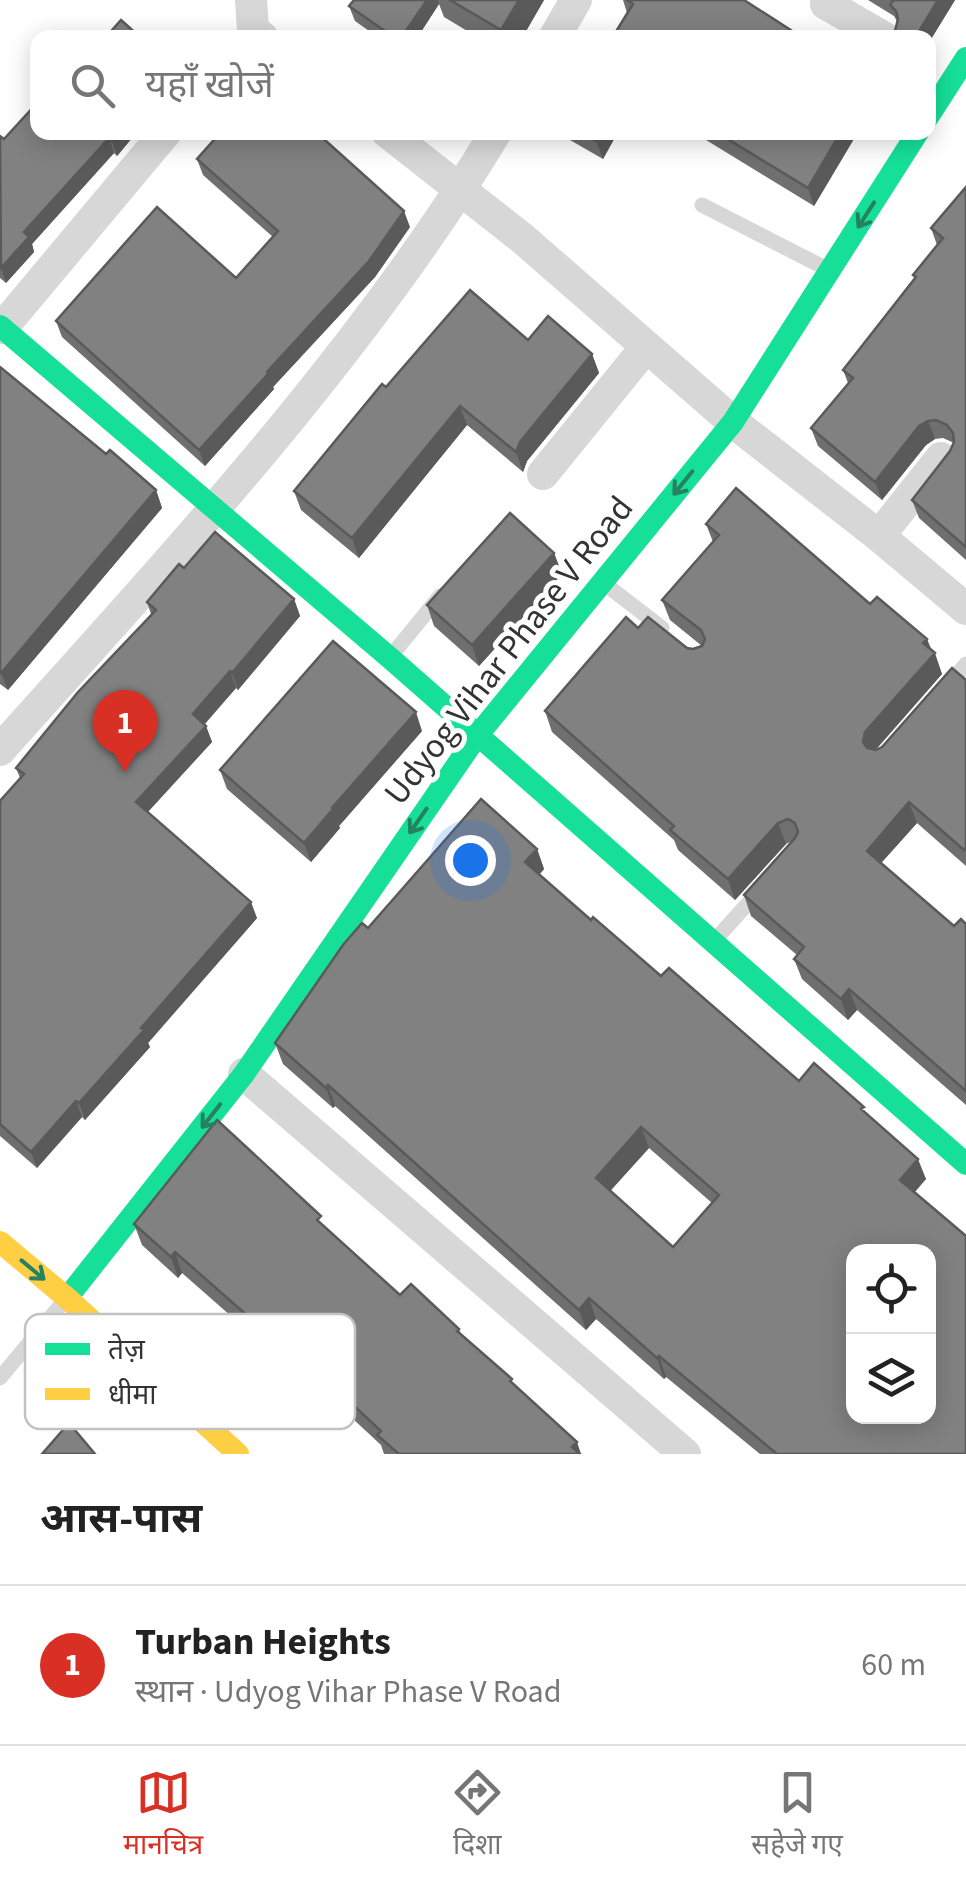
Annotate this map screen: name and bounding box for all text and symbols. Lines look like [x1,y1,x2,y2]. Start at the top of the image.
search box [30,30,936,140]
icon: search [65,58,120,113]
text: यहाँ खोजें [145,58,274,112]
one-way arrow [855,200,876,228]
one-way arrow [672,469,694,495]
street label: Udyog Vihar Phase V Road [372,486,645,816]
pin: 1 [92,690,158,772]
one-way arrow [408,807,429,834]
your location [445,835,496,886]
one-way arrow [200,1102,222,1128]
map controls [846,1244,936,1424]
button: locate [846,1244,936,1334]
one-way arrow [20,1259,46,1281]
legend [25,1314,355,1429]
text: तेज़ [108,1330,146,1370]
button: layers [846,1334,936,1424]
text: धीमा [108,1375,157,1415]
text: आस-पास [40,1489,202,1549]
text: Turban Heights [135,1615,391,1669]
text: 1 [64,1642,81,1688]
text: 60 m [861,1642,926,1688]
text: स्थान · Udyog Vihar Phase V Road [135,1669,561,1715]
tab: मानचित्र [123,1765,203,1865]
tab: दिशा [450,1765,505,1865]
tab: सहेजे गए [751,1765,843,1865]

